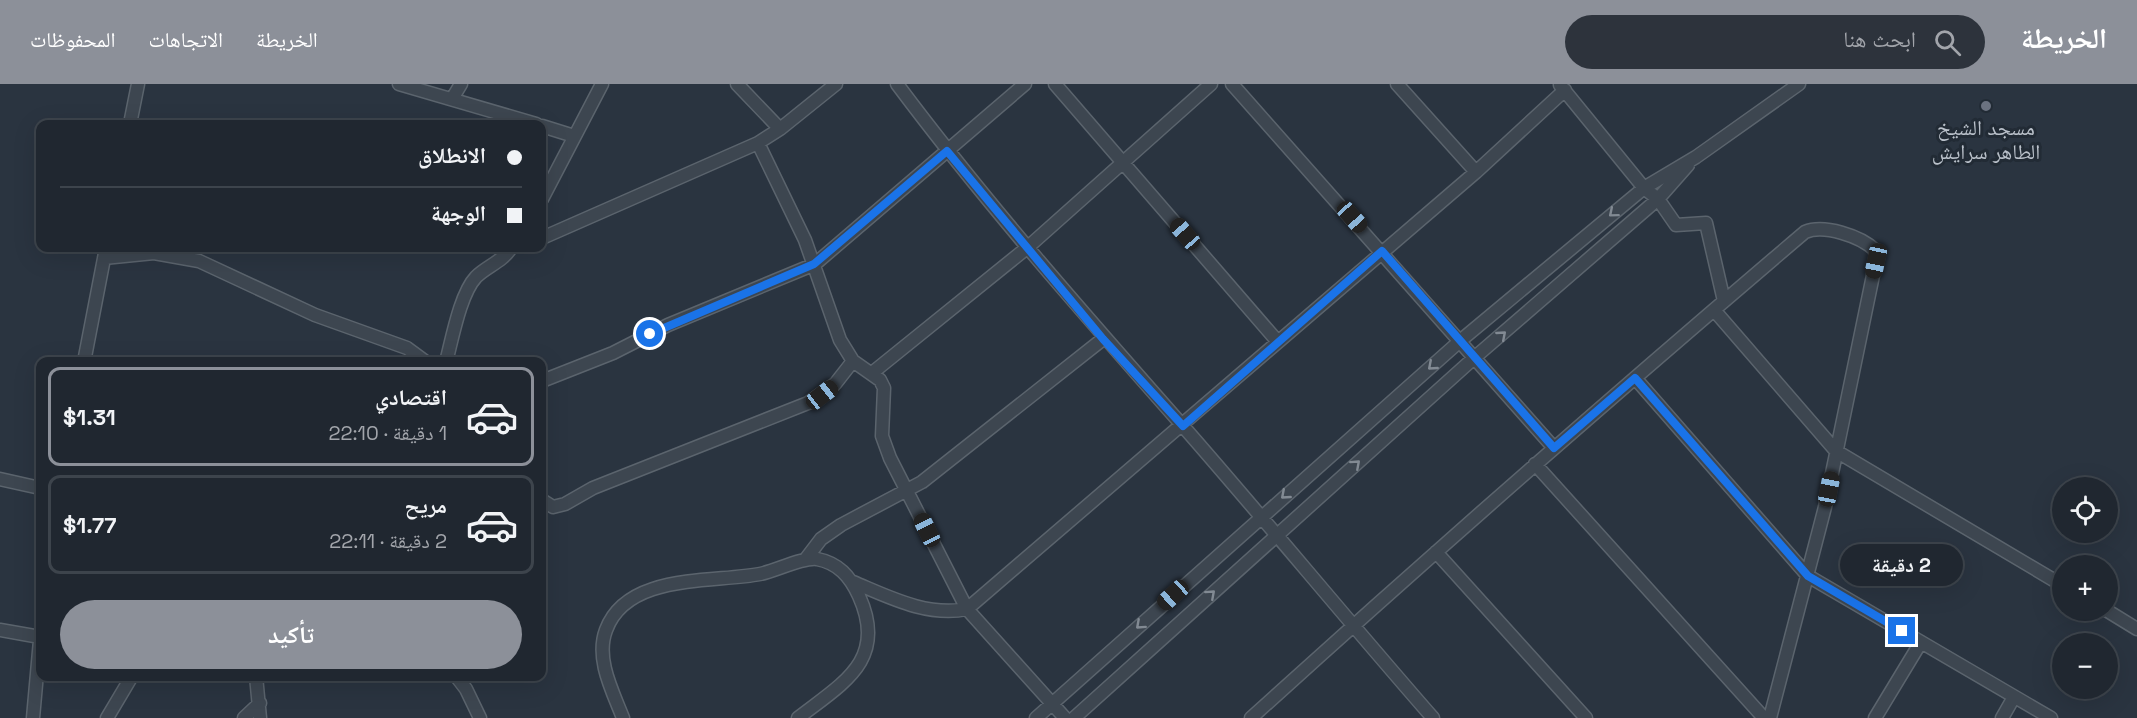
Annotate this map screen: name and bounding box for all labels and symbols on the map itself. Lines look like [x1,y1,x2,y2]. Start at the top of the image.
marker: مسجد الشيخ الطاهر سرايش [1979,99,1993,113]
place label: مسجد الشيخ الطاهر سرايش [1932,114,2040,165]
car [1333,198,1371,236]
one-way arrow [1609,206,1620,217]
car [1166,215,1204,253]
car [1863,242,1889,280]
route start [636,320,663,347]
one-way arrow [1495,331,1506,342]
one-way arrow [1428,359,1439,370]
car [802,377,842,413]
one-way arrow [1349,460,1359,471]
car [1817,470,1841,508]
one-way arrow [1281,488,1292,499]
car [911,510,943,550]
callout: 2 دقيقة [1840,544,1964,586]
car [1154,576,1192,614]
one-way arrow [1204,590,1214,601]
route end [1888,617,1915,644]
one-way arrow [1136,618,1147,629]

